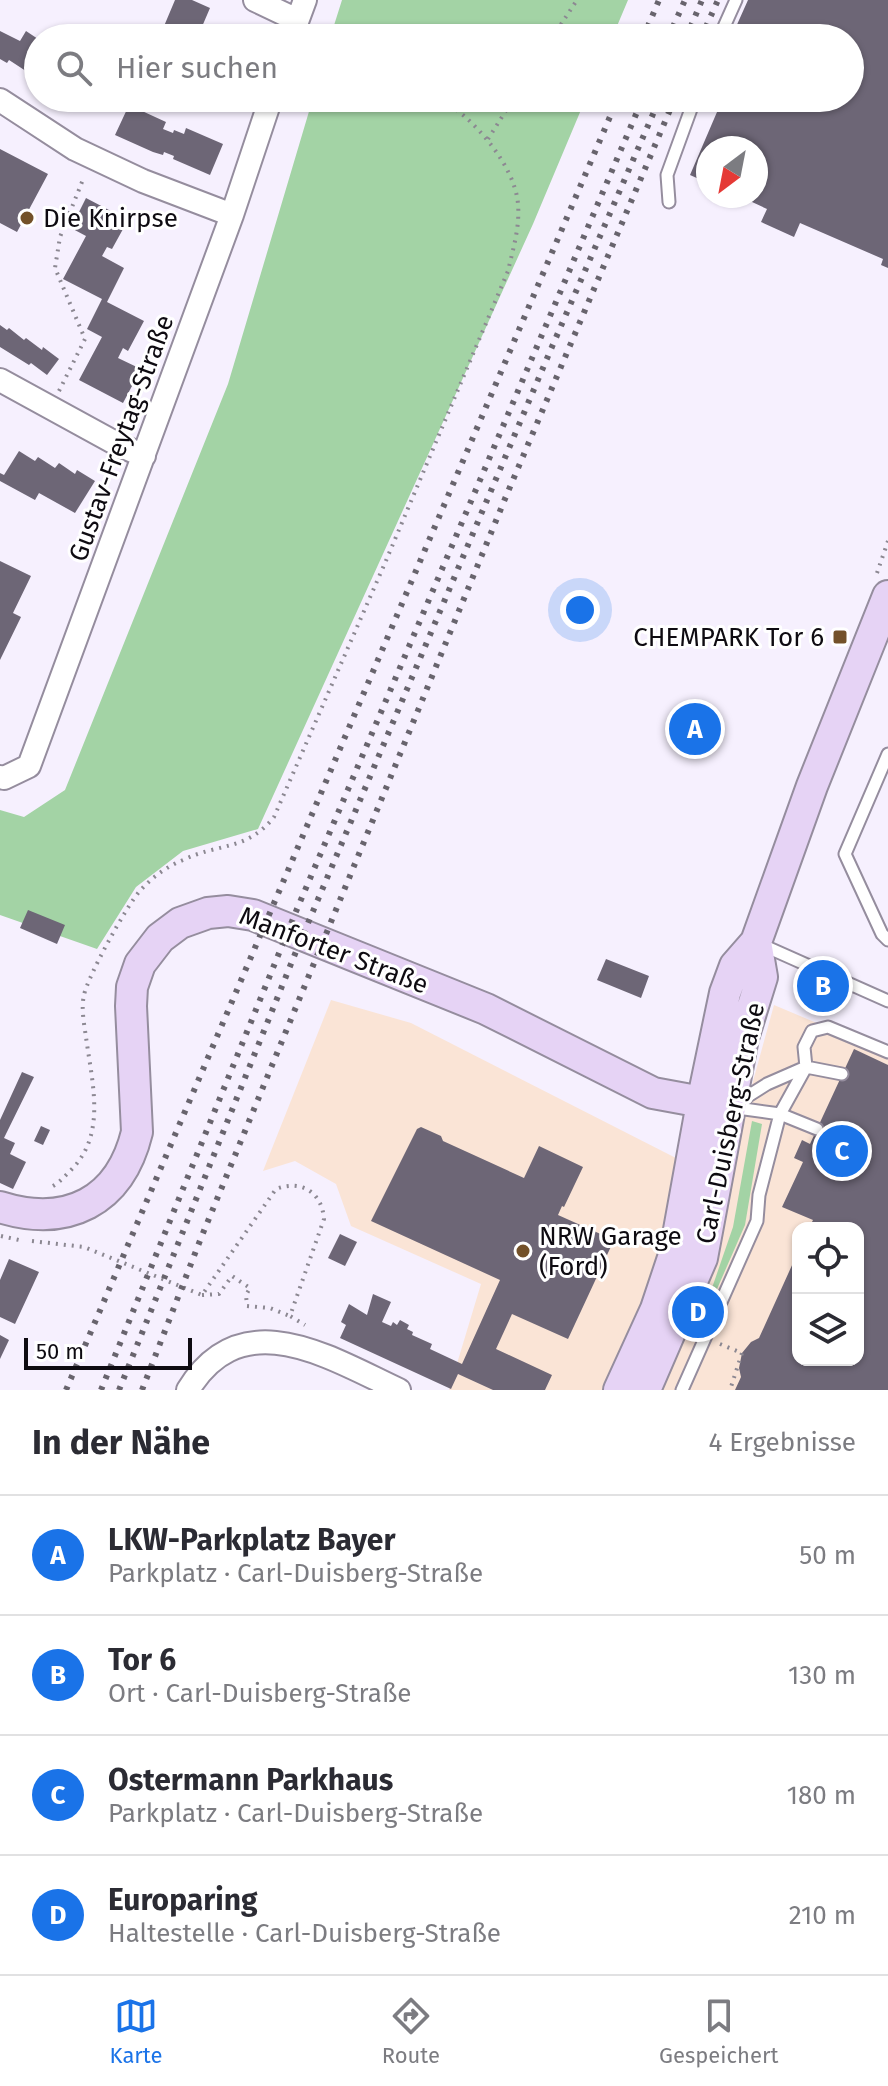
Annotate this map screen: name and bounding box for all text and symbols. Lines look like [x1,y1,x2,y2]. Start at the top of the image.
search box [24,24,864,112]
icon: search [52,46,96,90]
text: Hier suchen [116,50,278,86]
north arrow [696,136,768,208]
place label: Die Knirpse [43,203,178,234]
marker: Die Knirpse [18,209,36,227]
street label: Gustav-Freytag-Straße [62,311,180,566]
your location [560,590,600,630]
place label: CHEMPARK Tor 6 [633,622,824,653]
marker: CHEMPARK Tor 6 [831,628,849,646]
pin: A [669,699,721,759]
street label: Manforter Straße [235,900,433,1001]
pin: B [797,956,849,1016]
street label: Carl-Duisberg-Straße [690,1000,771,1247]
pin: C [816,1121,868,1181]
place label: NRW Garage (Ford) [539,1221,682,1282]
map controls [792,1222,864,1366]
button: locate [792,1222,864,1294]
marker: NRW Garage (Ford) [514,1242,532,1260]
pin: D [672,1282,724,1342]
button: layers [792,1294,864,1366]
scale bar [24,1334,192,1370]
text: 50 m [36,1338,84,1365]
text: In der Nähe [32,1422,210,1463]
text: 4 Ergebnisse [709,1427,856,1458]
text: LKW-Parkplatz Bayer [108,1522,395,1558]
text: A [50,1540,66,1571]
text: 50 m [799,1540,856,1571]
text: Parkplatz · Carl-Duisberg-Straße [108,1558,483,1589]
text: Tor 6 [108,1642,176,1678]
text: B [50,1660,66,1691]
text: 130 m [788,1660,856,1691]
text: Ort · Carl-Duisberg-Straße [108,1678,411,1709]
text: Ostermann Parkhaus [108,1762,393,1798]
text: C [51,1780,65,1811]
text: 180 m [787,1780,856,1811]
text: Parkplatz · Carl-Duisberg-Straße [108,1798,483,1829]
text: Europaring [108,1882,258,1918]
text: D [50,1900,66,1931]
text: 210 m [789,1900,856,1931]
text: Haltestelle · Carl-Duisberg-Straße [108,1918,501,1949]
tab: Karte [110,1994,162,2069]
tab: Route [382,1994,440,2069]
tab: Gespeichert [659,1994,778,2069]

